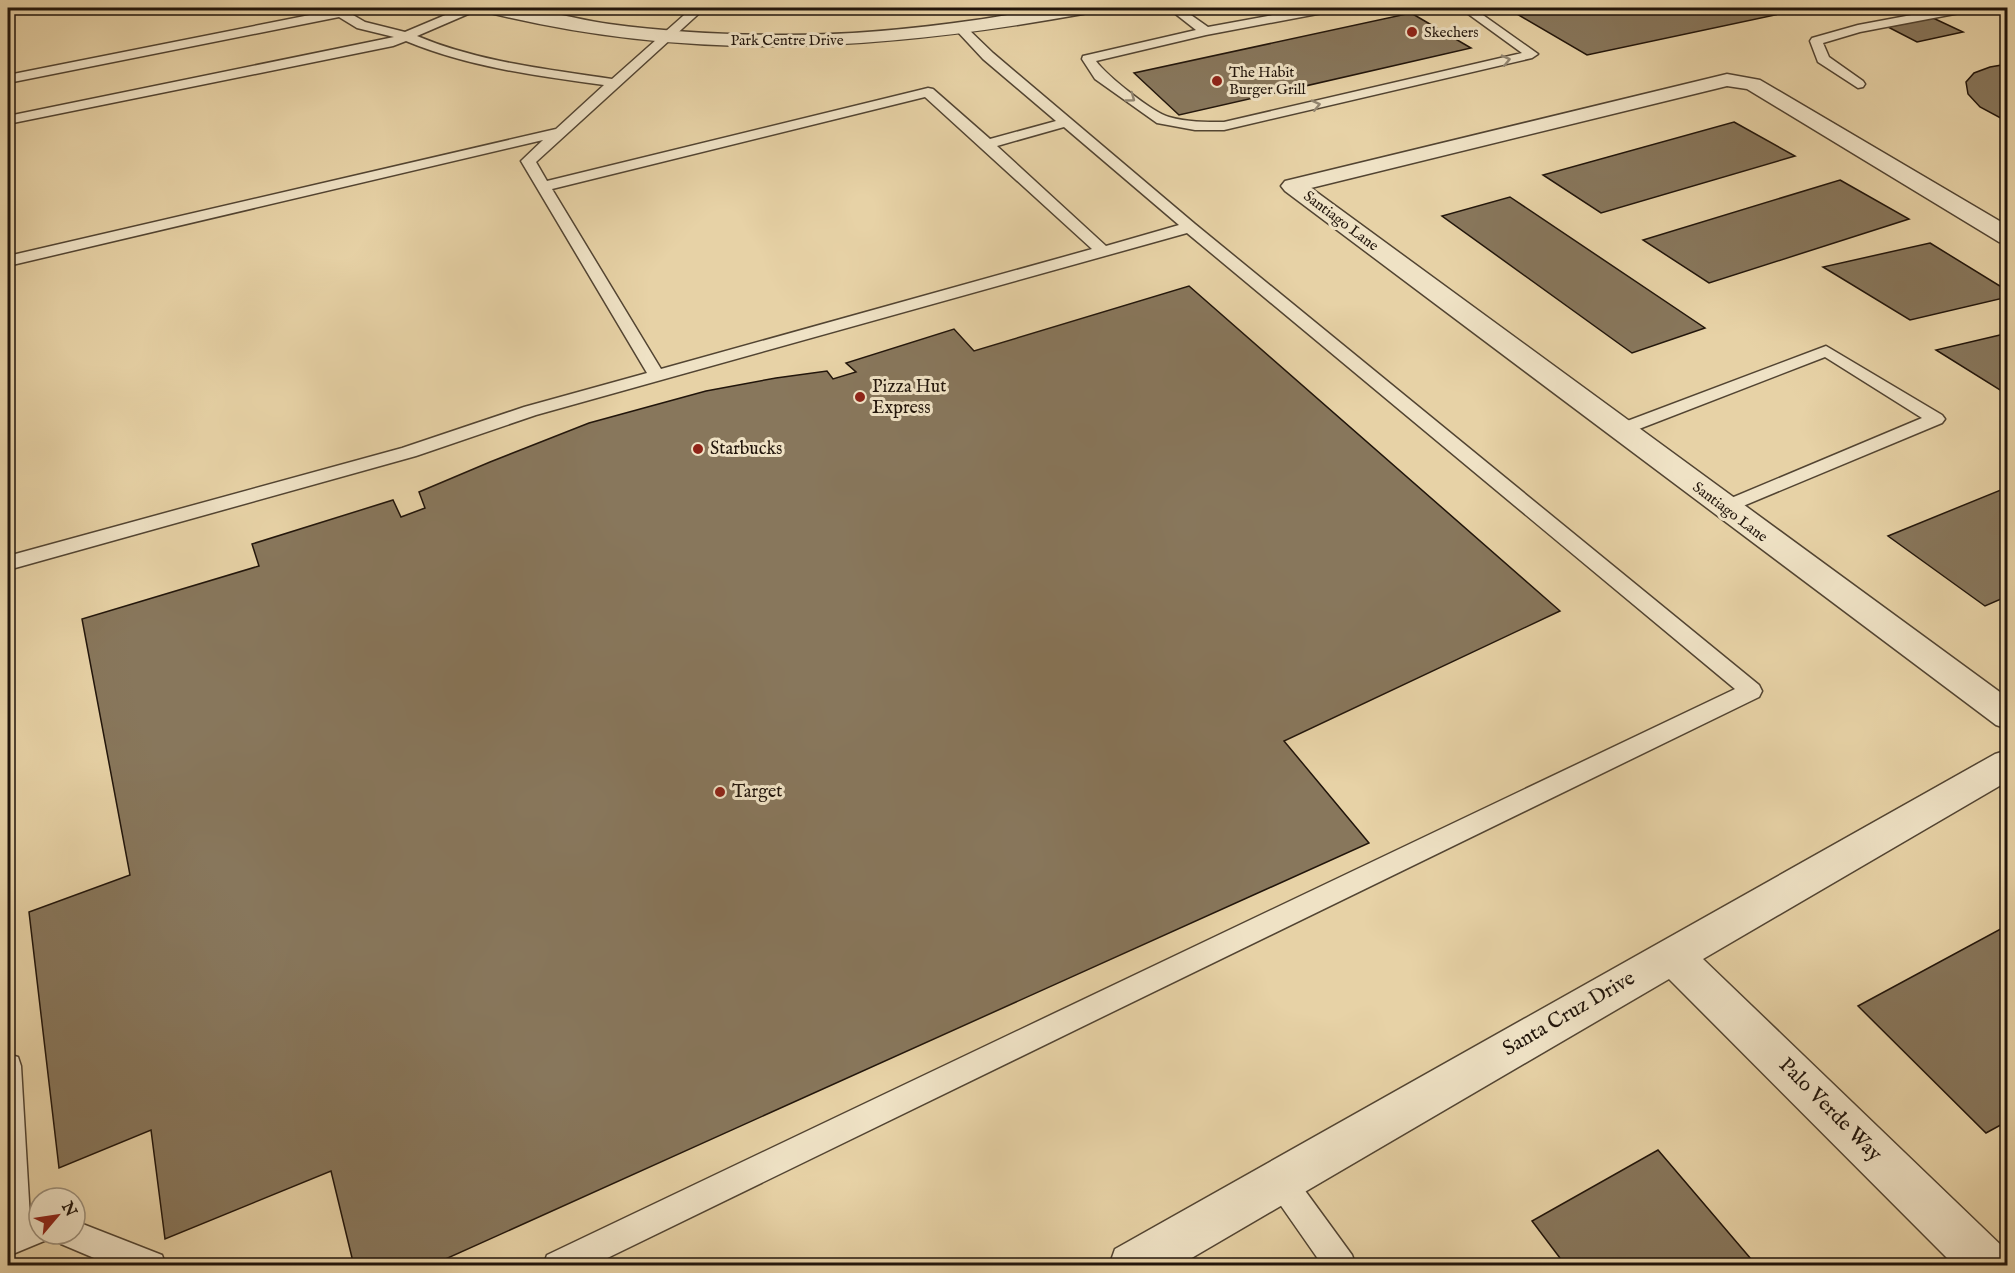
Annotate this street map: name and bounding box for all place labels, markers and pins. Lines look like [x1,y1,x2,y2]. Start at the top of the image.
place label: Skechers [1424,23,1479,42]
marker: Skechers [1405,25,1419,39]
place label: The Habit Burger Grill [1229,63,1307,99]
marker: The Habit Burger Grill [1210,74,1224,88]
place label: Pizza Hut Express [872,376,946,420]
marker: Pizza Hut Express [853,390,867,404]
place label: Starbucks [710,438,782,461]
marker: Starbucks [691,442,705,456]
place label: Target [732,781,782,804]
marker: Target [713,785,727,799]

